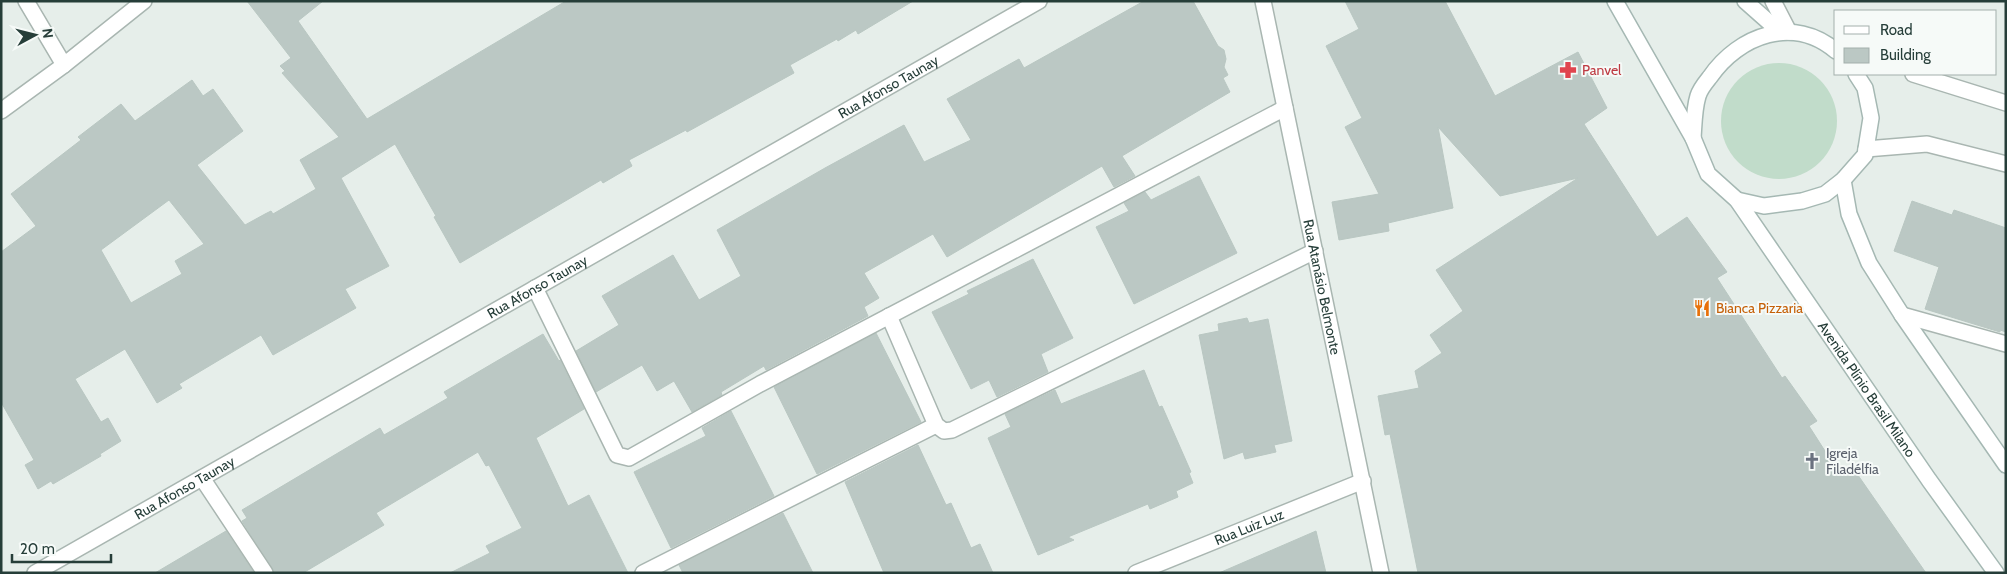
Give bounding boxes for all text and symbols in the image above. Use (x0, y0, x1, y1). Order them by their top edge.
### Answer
north arrow (10, 10, 60, 60)
legend (1834, 10, 1997, 75)
text: Road (1880, 21, 1913, 39)
text: N (38, 27, 57, 39)
text: Building (1880, 46, 1931, 64)
street label: Rua Afonso Taunay (835, 51, 942, 123)
pharmacy icon: Panvel (1558, 60, 1578, 80)
place label: Panvel (1582, 61, 1622, 79)
street label: Rua Atanásio Belmonte (1299, 218, 1345, 356)
street label: Rua Afonso Taunay (484, 251, 591, 323)
restaurant icon: Bianca Pizzaria (1692, 298, 1712, 318)
place label: Bianca Pizzaria (1716, 299, 1803, 317)
street label: Avenida Plínio Brasil Milano (1814, 318, 1920, 461)
place label: Igreja Filadélfia (1826, 444, 1879, 478)
church icon: Igreja Filadélfia (1802, 451, 1822, 471)
street label: Rua Afonso Taunay (131, 452, 238, 524)
street label: Rua Luiz Luz (1212, 505, 1287, 549)
scale bar (12, 532, 111, 564)
text: 20 m (20, 540, 55, 558)

